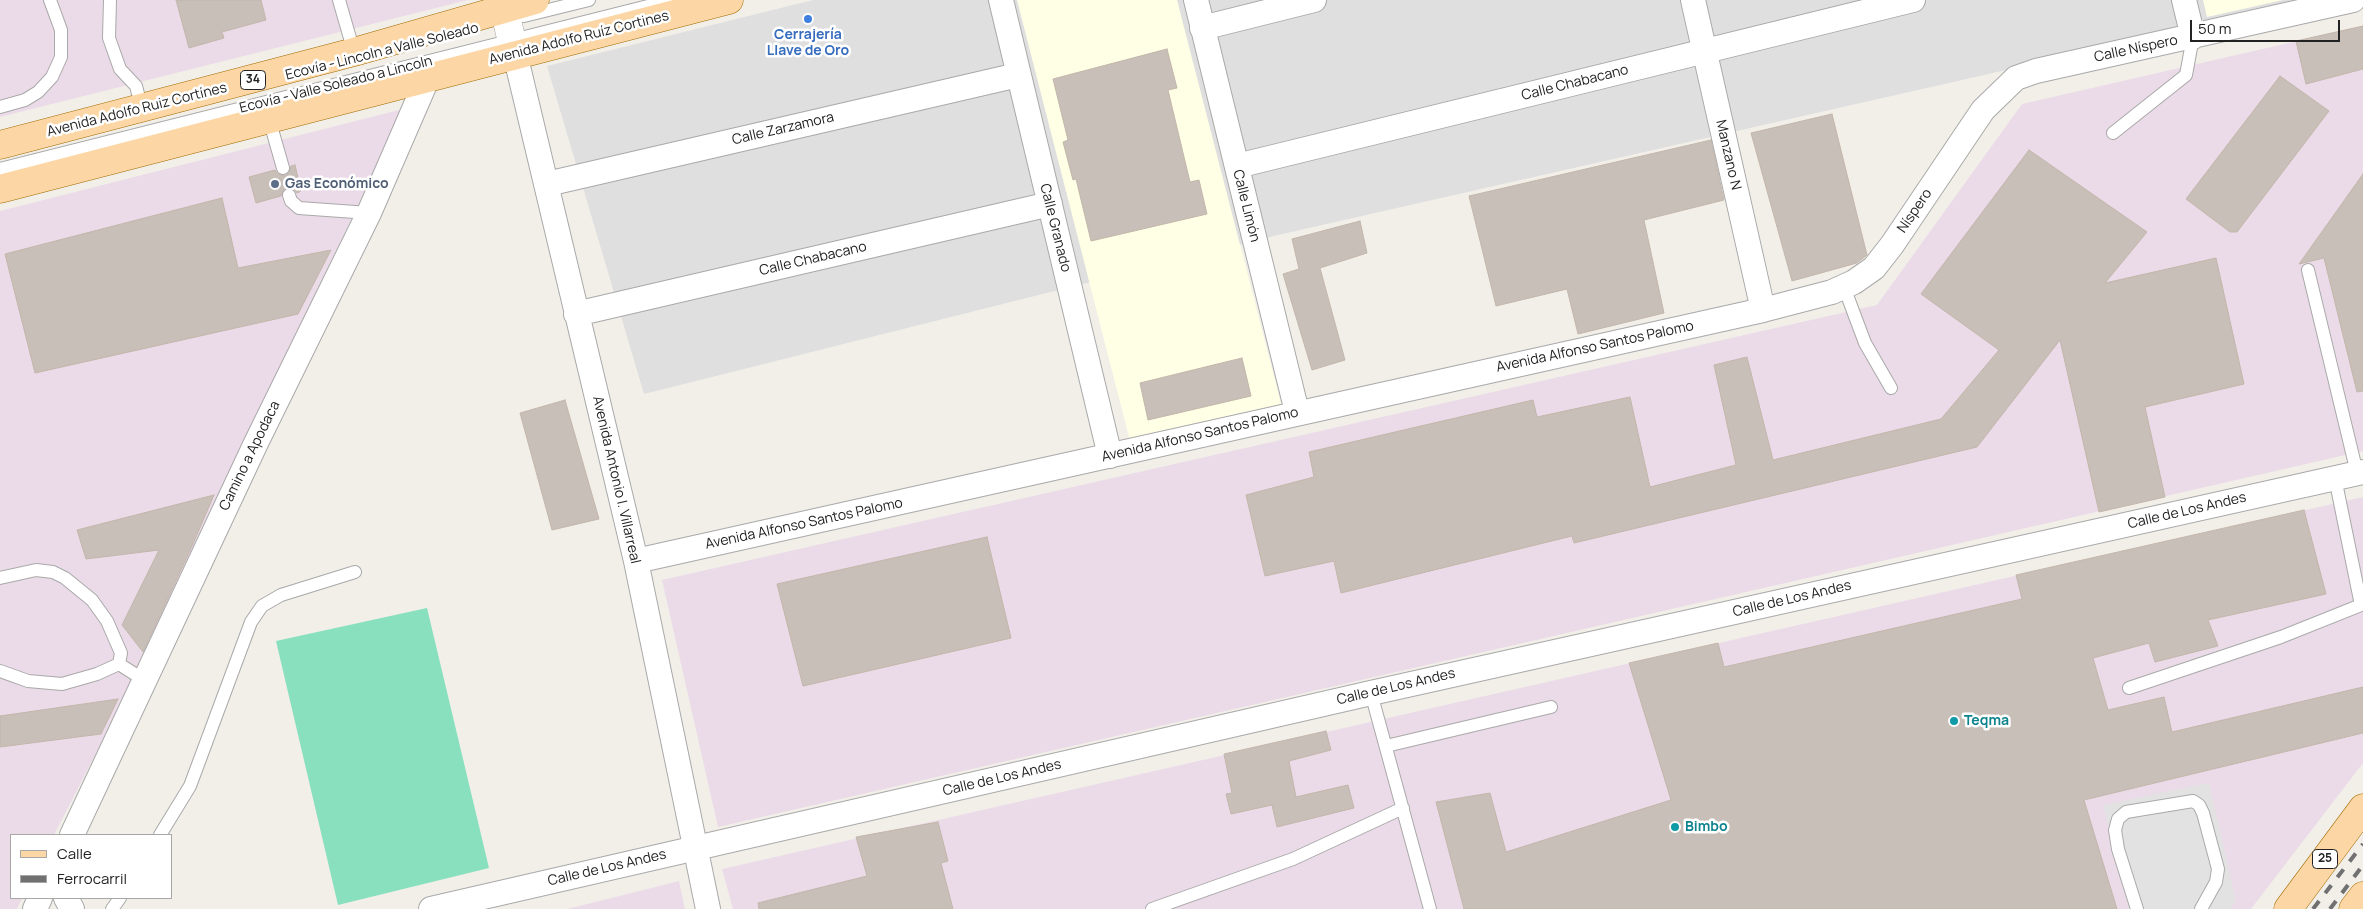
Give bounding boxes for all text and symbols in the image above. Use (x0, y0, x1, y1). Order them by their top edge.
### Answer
street label: Avenida Adolfo Ruíz Cortines (487, 8, 671, 68)
scale bar (2193, 10, 2343, 42)
marker: Cerrajería Llave de Oro (802, 13, 814, 25)
text: 50 m (2198, 18, 2232, 39)
street label: Ecovía - Lincoln a Valle Soleado (284, 20, 480, 84)
place label: Cerrajería Llave de Oro (767, 27, 849, 59)
street label: Calle Níspero (2093, 32, 2179, 66)
street label: Ecovía - Valle Soleado a Lincoln (238, 53, 434, 117)
street label: Calle Chabacano (1520, 62, 1630, 104)
road number: 34 (240, 70, 266, 90)
street label: Avenida Adolfo Ruiz Cortínes (45, 80, 229, 140)
street label: Calle Zarzamora (730, 109, 836, 149)
street label: Manzano N (1712, 118, 1744, 192)
street label: Calle Limón (1229, 168, 1263, 244)
place label: Gas Económico (285, 176, 389, 192)
marker: Gas Económico (269, 178, 281, 190)
street label: Calle Granado (1036, 182, 1074, 274)
street label: Níspero (1894, 186, 1936, 236)
street label: Calle Chabacano (758, 238, 868, 280)
street label: Avenida Alfonso Santos Palomo (1495, 318, 1695, 376)
street label: Avenida Antonio I. Villarreal (589, 395, 643, 565)
street label: Camino a Apodaca (216, 398, 284, 514)
street label: Avenida Alfonso Santos Palomo (1100, 404, 1300, 466)
street label: Calle de Los Andes (2126, 489, 2248, 533)
street label: Avenida Alfonso Santos Palomo (704, 495, 904, 553)
street label: Calle de Los Andes (1731, 577, 1853, 621)
street label: Calle de Los Andes (1335, 665, 1457, 709)
place label: Teqma (1964, 713, 2009, 729)
marker: Teqma (1948, 715, 1960, 727)
street label: Calle de Los Andes (941, 756, 1063, 800)
place label: Bimbo (1685, 819, 1728, 835)
marker: Bimbo (1669, 821, 1681, 833)
legend (10, 834, 172, 899)
text: Calle (57, 843, 92, 864)
street label: Calle de Los Andes (546, 846, 668, 890)
road number: 25 (2312, 850, 2338, 869)
text: Ferrocarril (57, 868, 127, 889)

